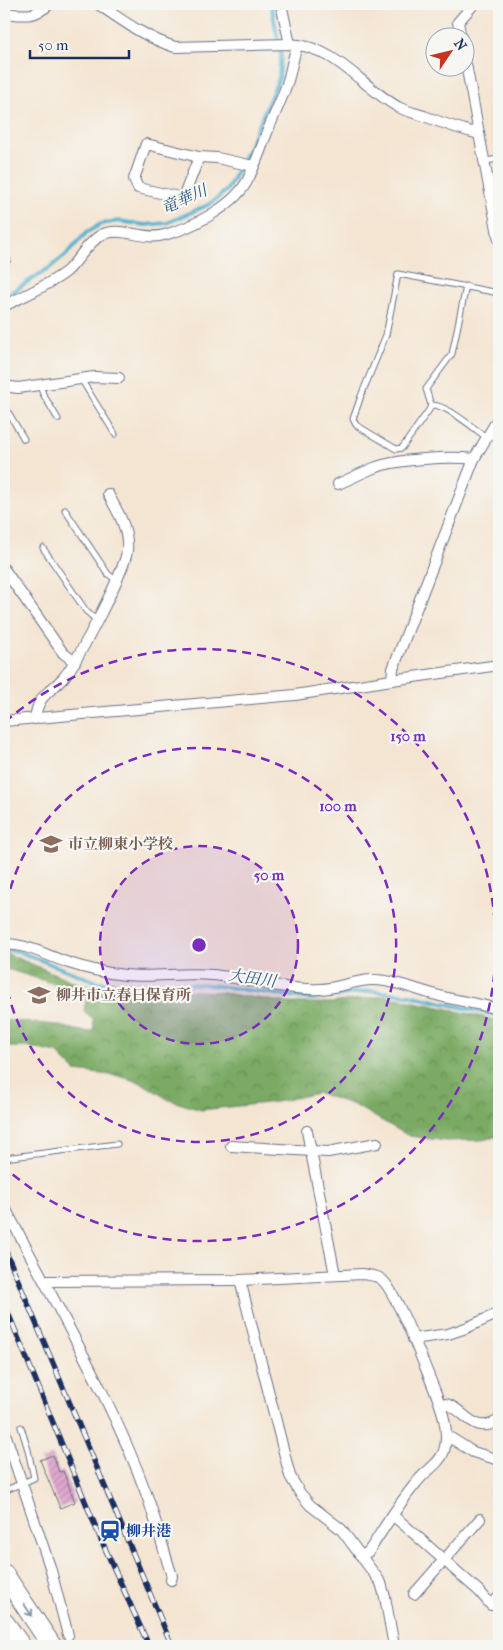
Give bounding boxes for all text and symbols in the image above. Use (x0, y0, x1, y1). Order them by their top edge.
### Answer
scale bar (30, 28, 129, 60)
north arrow (426, 28, 476, 78)
text: 50 m (38, 36, 69, 54)
text: N (450, 36, 470, 54)
water label: 竜華川 (158, 180, 212, 217)
text: 150 m (390, 727, 426, 745)
text: 100 m (319, 797, 357, 815)
school or university icon: 市立柳東小学校 (38, 831, 64, 857)
place label: 市立柳東小学校 (68, 835, 173, 853)
text: 50 m (254, 866, 285, 884)
centre of rings (190, 936, 208, 954)
water label: 大田川 (227, 965, 279, 991)
school or university icon: 柳井市立春日保育所 (26, 982, 52, 1008)
place label: 柳井市立春日保育所 (56, 986, 191, 1004)
station icon: 柳井港 (97, 1518, 123, 1544)
place label: 柳井港 (126, 1522, 171, 1540)
one-way arrow (23, 1603, 33, 1617)

